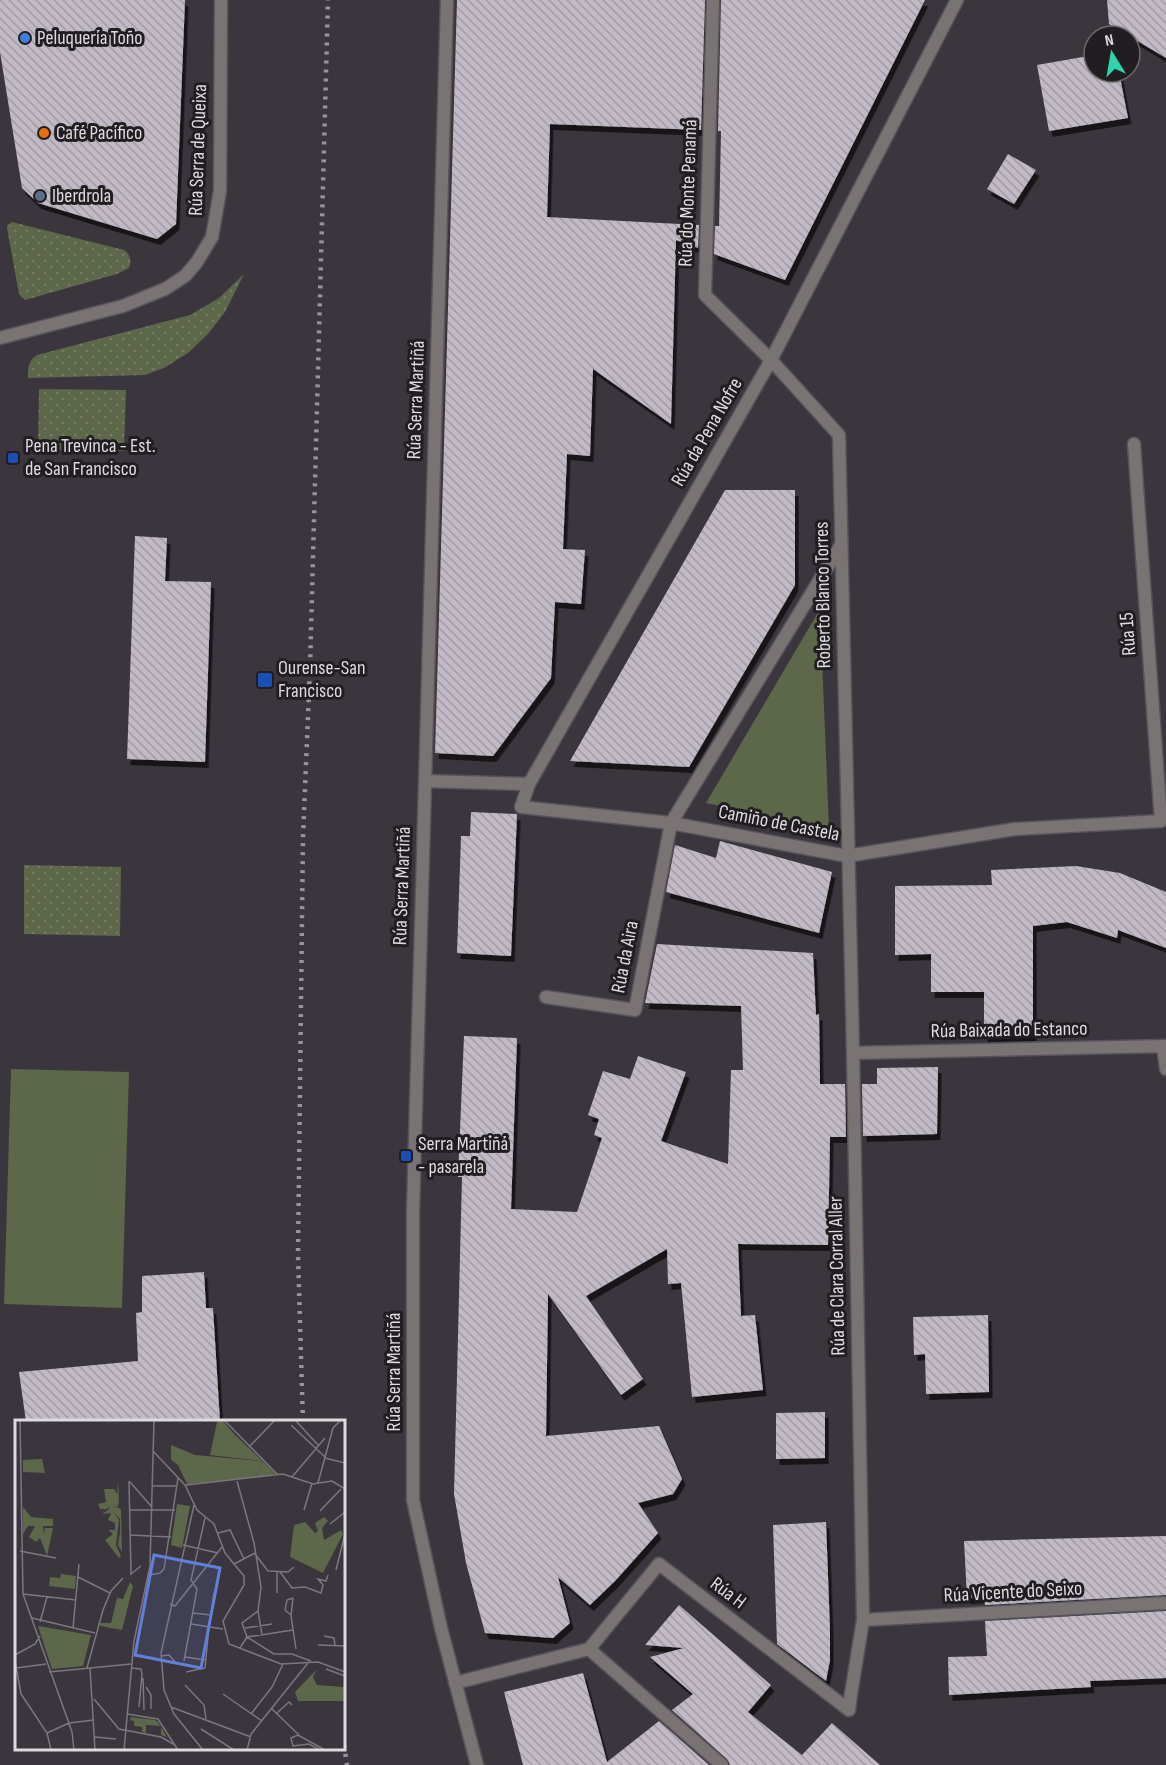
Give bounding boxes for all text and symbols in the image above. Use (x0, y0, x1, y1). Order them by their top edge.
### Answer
north arrow (1082, 24, 1142, 84)
place label: Peluquería Toño (37, 26, 143, 50)
marker: Peluquería Toño (18, 31, 32, 45)
text: N (1103, 31, 1115, 51)
street label: Rúa Serra de Queixa (184, 84, 212, 216)
street label: Rúa do Monte Penamá (673, 119, 703, 267)
place label: Café Pacífico (56, 121, 142, 145)
marker: Café Pacífico (37, 126, 51, 140)
place label: Iberdrola (52, 184, 111, 208)
marker: Iberdrola (33, 189, 47, 203)
street label: Rúa Serra Martiñá (402, 340, 430, 460)
street label: Rúa da Pena Nofre (666, 373, 748, 491)
place label: Pena Trevinca - Est. de San Francisco (25, 434, 156, 481)
marker: Pena Trevinca - Est. de San Francisco (6, 451, 20, 465)
street label: Roberto Blanco Torres (810, 521, 836, 669)
street label: Rúa 15 (1115, 611, 1141, 657)
place label: Ourense-San Francisco (278, 656, 365, 703)
marker: Ourense-San Francisco (256, 671, 274, 689)
street label: Camiño de Castela (716, 799, 842, 847)
street label: Rúa Serra Martiñá (388, 826, 416, 946)
street label: Rúa da Aira (606, 919, 644, 995)
street label: Rúa Baixada do Estanco (930, 1017, 1088, 1043)
place label: Serra Martiñá - pasarela (418, 1132, 508, 1179)
marker: Serra Martiñá - pasarela (399, 1149, 413, 1163)
street label: Rúa de Clara Corral Aller (824, 1196, 850, 1356)
street label: Rúa Serra Martiñá (382, 1313, 406, 1431)
inset map (15, 1420, 345, 1750)
street label: Rúa H (705, 1572, 751, 1614)
street label: Rúa Vicente do Seixo (943, 1576, 1083, 1608)

